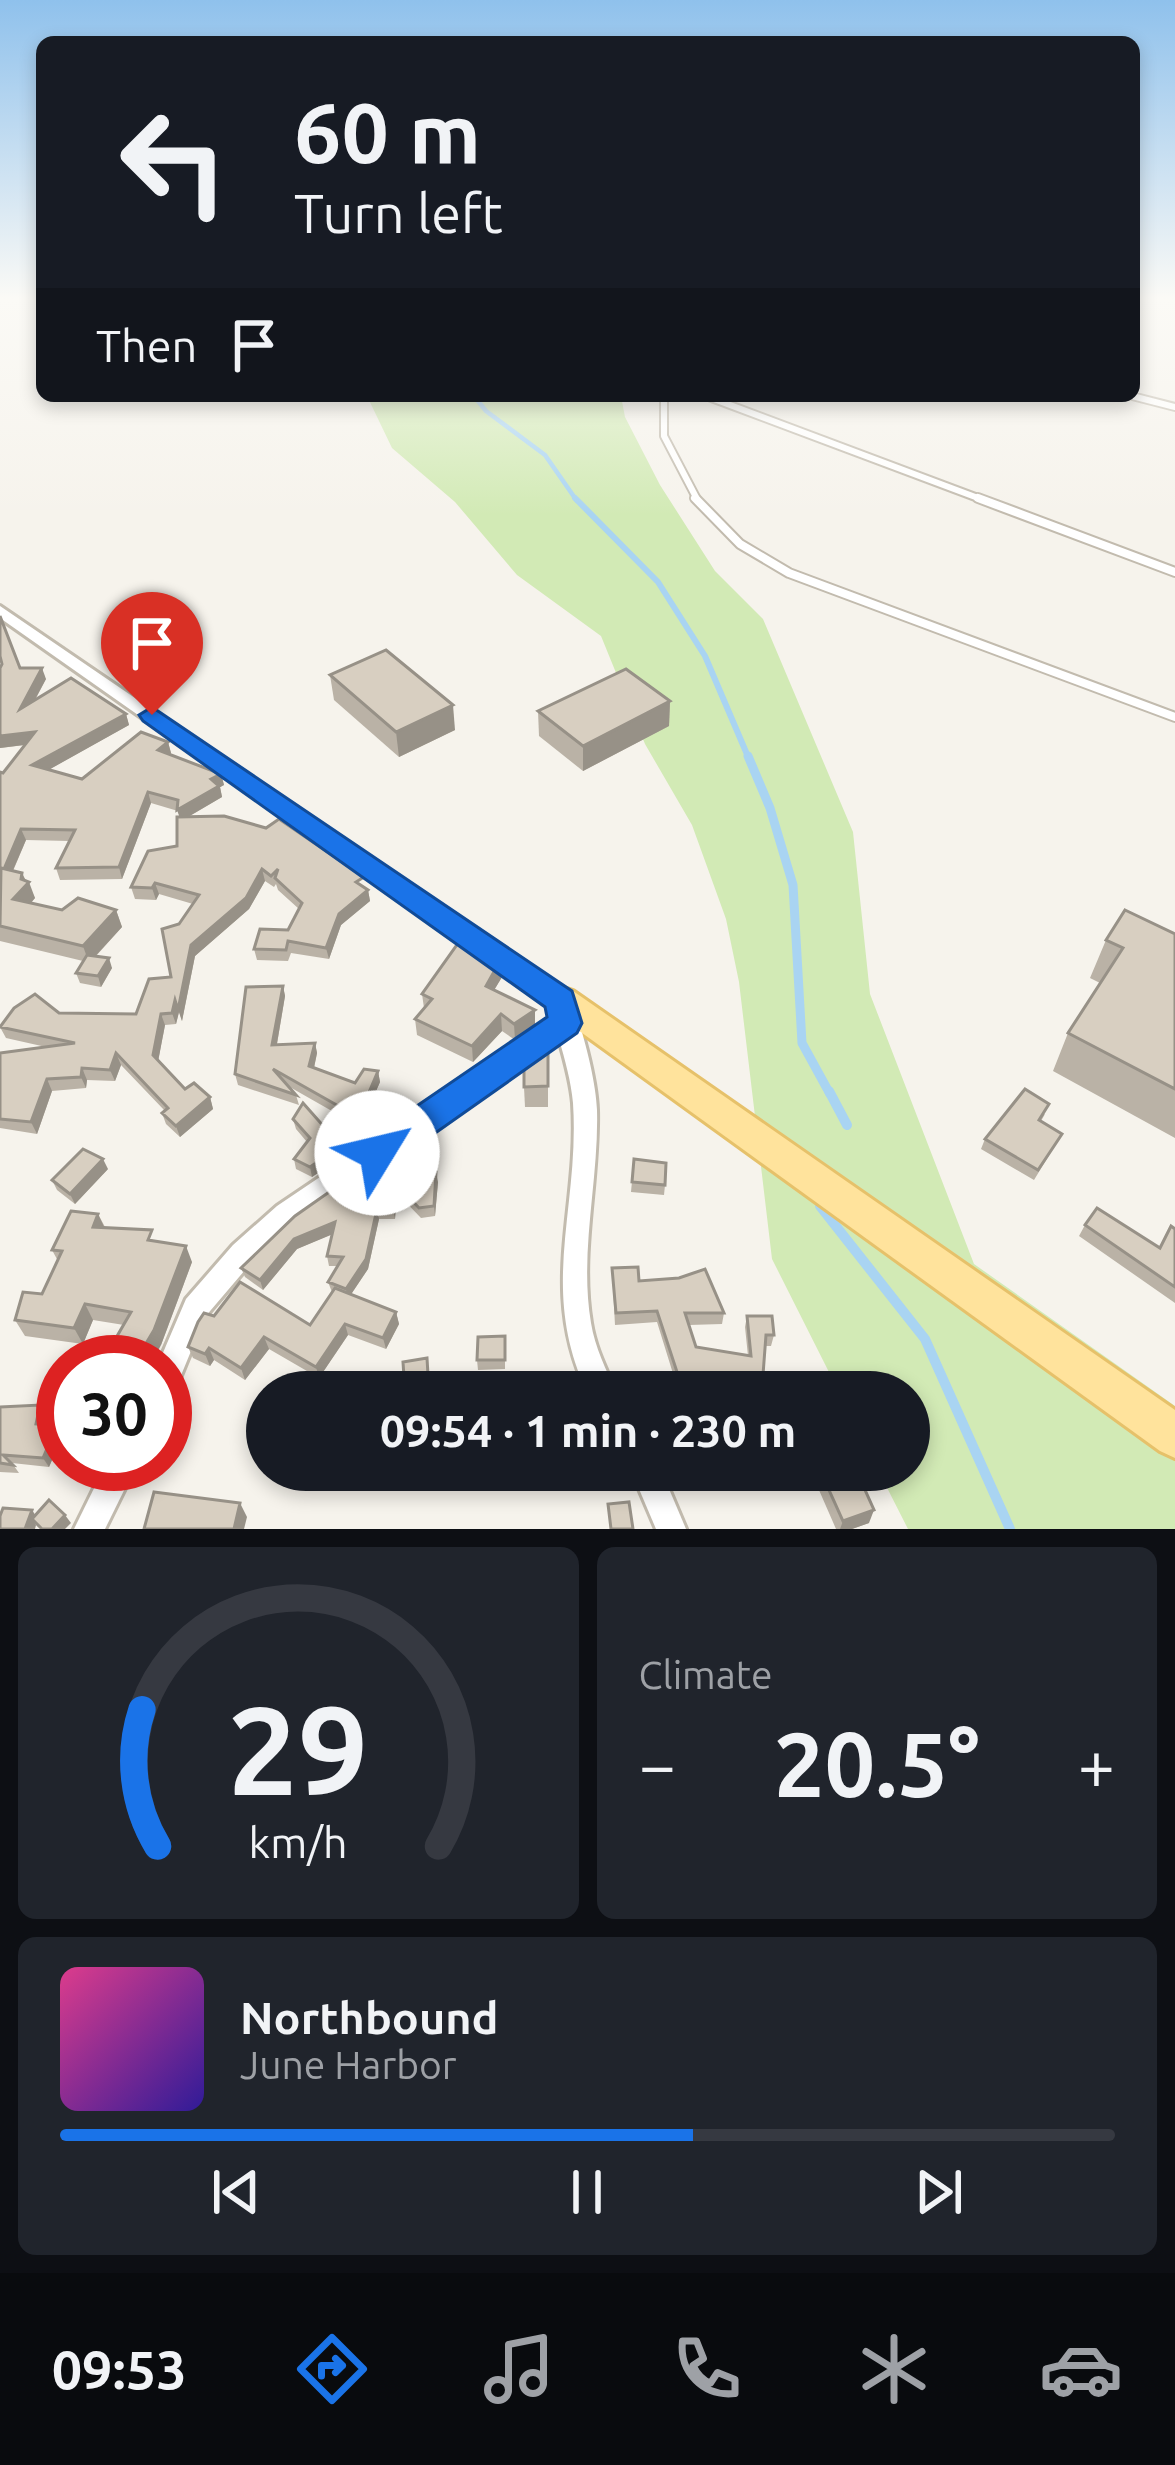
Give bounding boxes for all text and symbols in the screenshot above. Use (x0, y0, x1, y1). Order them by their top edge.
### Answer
icon: left (96, 84, 252, 240)
text: 60 m (294, 85, 481, 179)
text: Turn left (294, 183, 503, 243)
icon: arrive (221, 312, 287, 378)
text: Then (96, 320, 197, 371)
pin (101, 592, 203, 715)
icon: arrive (119, 610, 185, 676)
position arrow (314, 1090, 440, 1216)
speed limit sign: 30 (36, 1335, 192, 1491)
text: 09:54 · 1 min · 230 m (380, 1405, 796, 1456)
text: Climate (639, 1653, 773, 1696)
text: 29 (228, 1679, 369, 1819)
text: 20.5° (774, 1713, 980, 1814)
text: − (639, 1727, 676, 1801)
text: + (1078, 1727, 1115, 1801)
text: km/h (249, 1818, 348, 1866)
text: Northbound (240, 1992, 499, 2043)
text: June Harbor (240, 2043, 457, 2086)
icon: previous (203, 2159, 269, 2225)
icon: pause (554, 2159, 620, 2225)
icon: next (906, 2159, 972, 2225)
icon: directions (290, 2327, 374, 2411)
icon: music (477, 2327, 561, 2411)
icon: phone (665, 2327, 749, 2411)
icon: climate (852, 2327, 936, 2411)
icon: car (1039, 2327, 1123, 2411)
text: 09:53 (52, 2339, 187, 2399)

